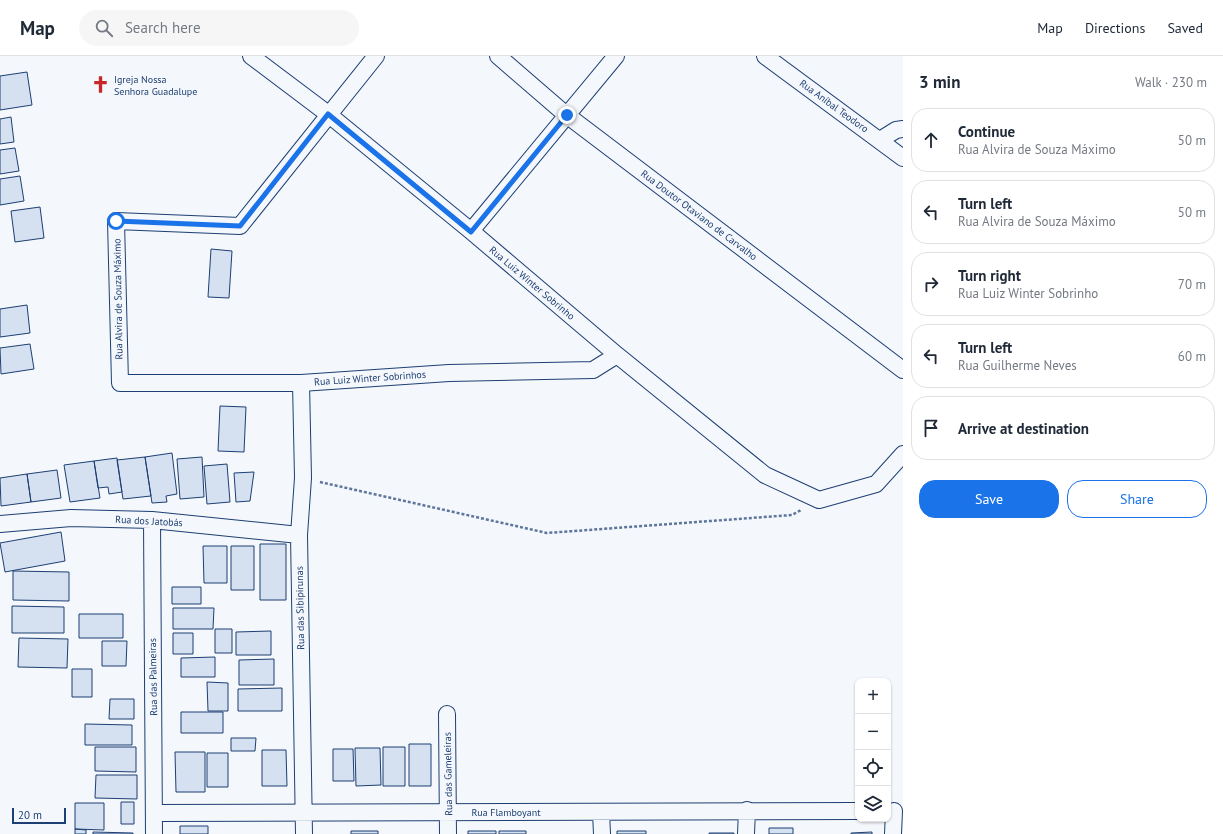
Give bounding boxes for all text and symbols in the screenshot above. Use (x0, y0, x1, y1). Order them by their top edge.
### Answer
search box (79, 10, 359, 46)
text: Map (20, 16, 55, 40)
icon: search (93, 17, 115, 39)
text: Search here (125, 18, 201, 37)
text: Map (1037, 19, 1063, 37)
text: Directions (1085, 19, 1145, 37)
text: Saved (1167, 19, 1203, 37)
text: 3 min (919, 71, 960, 93)
place label: Igreja Nossa Senhora Guadalupe (114, 73, 197, 98)
text: Walk · 230 m (1135, 74, 1207, 91)
church icon: Igreja Nossa Senhora Guadalupe (91, 75, 111, 95)
street label: Rua Aníbal Teodoro (797, 77, 871, 135)
route end (558, 106, 576, 124)
text: Continue (958, 122, 1015, 141)
icon: ahead (920, 129, 942, 151)
text: 50 m (1178, 132, 1206, 149)
text: Rua Alvira de Souza Máximo (958, 141, 1116, 158)
street label: Rua Doutor Otaviano de Carvalho (638, 167, 760, 263)
text: Turn left (958, 194, 1012, 213)
icon: left (920, 201, 942, 223)
text: 50 m (1178, 204, 1206, 221)
route start (107, 212, 125, 230)
text: Rua Alvira de Souza Máximo (958, 213, 1116, 230)
street label: Rua Alvira de Souza Máximo (110, 238, 126, 360)
street label: Rua Luiz Winter Sobrinho (487, 243, 577, 323)
text: Turn right (958, 266, 1021, 285)
icon: right (920, 273, 942, 295)
text: 70 m (1178, 276, 1206, 293)
text: Rua Luiz Winter Sobrinho (958, 285, 1098, 302)
text: Turn left (958, 338, 1012, 357)
icon: left (920, 345, 942, 367)
text: 60 m (1178, 348, 1206, 365)
text: Rua Guilherme Neves (958, 357, 1077, 374)
street label: Rua Luiz Winter Sobrinhos (314, 368, 426, 388)
icon: arrive (920, 417, 942, 439)
text: Arrive at destination (958, 419, 1089, 438)
button: Save (919, 480, 1059, 518)
button: Share (1067, 480, 1207, 518)
street label: Rua dos Jatobás (115, 513, 183, 529)
street label: Rua das Sibipirunas (293, 566, 307, 650)
street label: Rua das Palmeiras (146, 638, 160, 716)
map controls (855, 678, 891, 822)
button: + (855, 678, 891, 714)
button: − (855, 714, 891, 750)
street label: Rua das Gameleiras (441, 732, 455, 816)
button: locate (855, 750, 891, 786)
button: layers (855, 786, 891, 822)
scale bar (12, 806, 66, 825)
street label: Rua Flamboyant (471, 806, 541, 819)
text: 20 m (18, 808, 42, 822)

